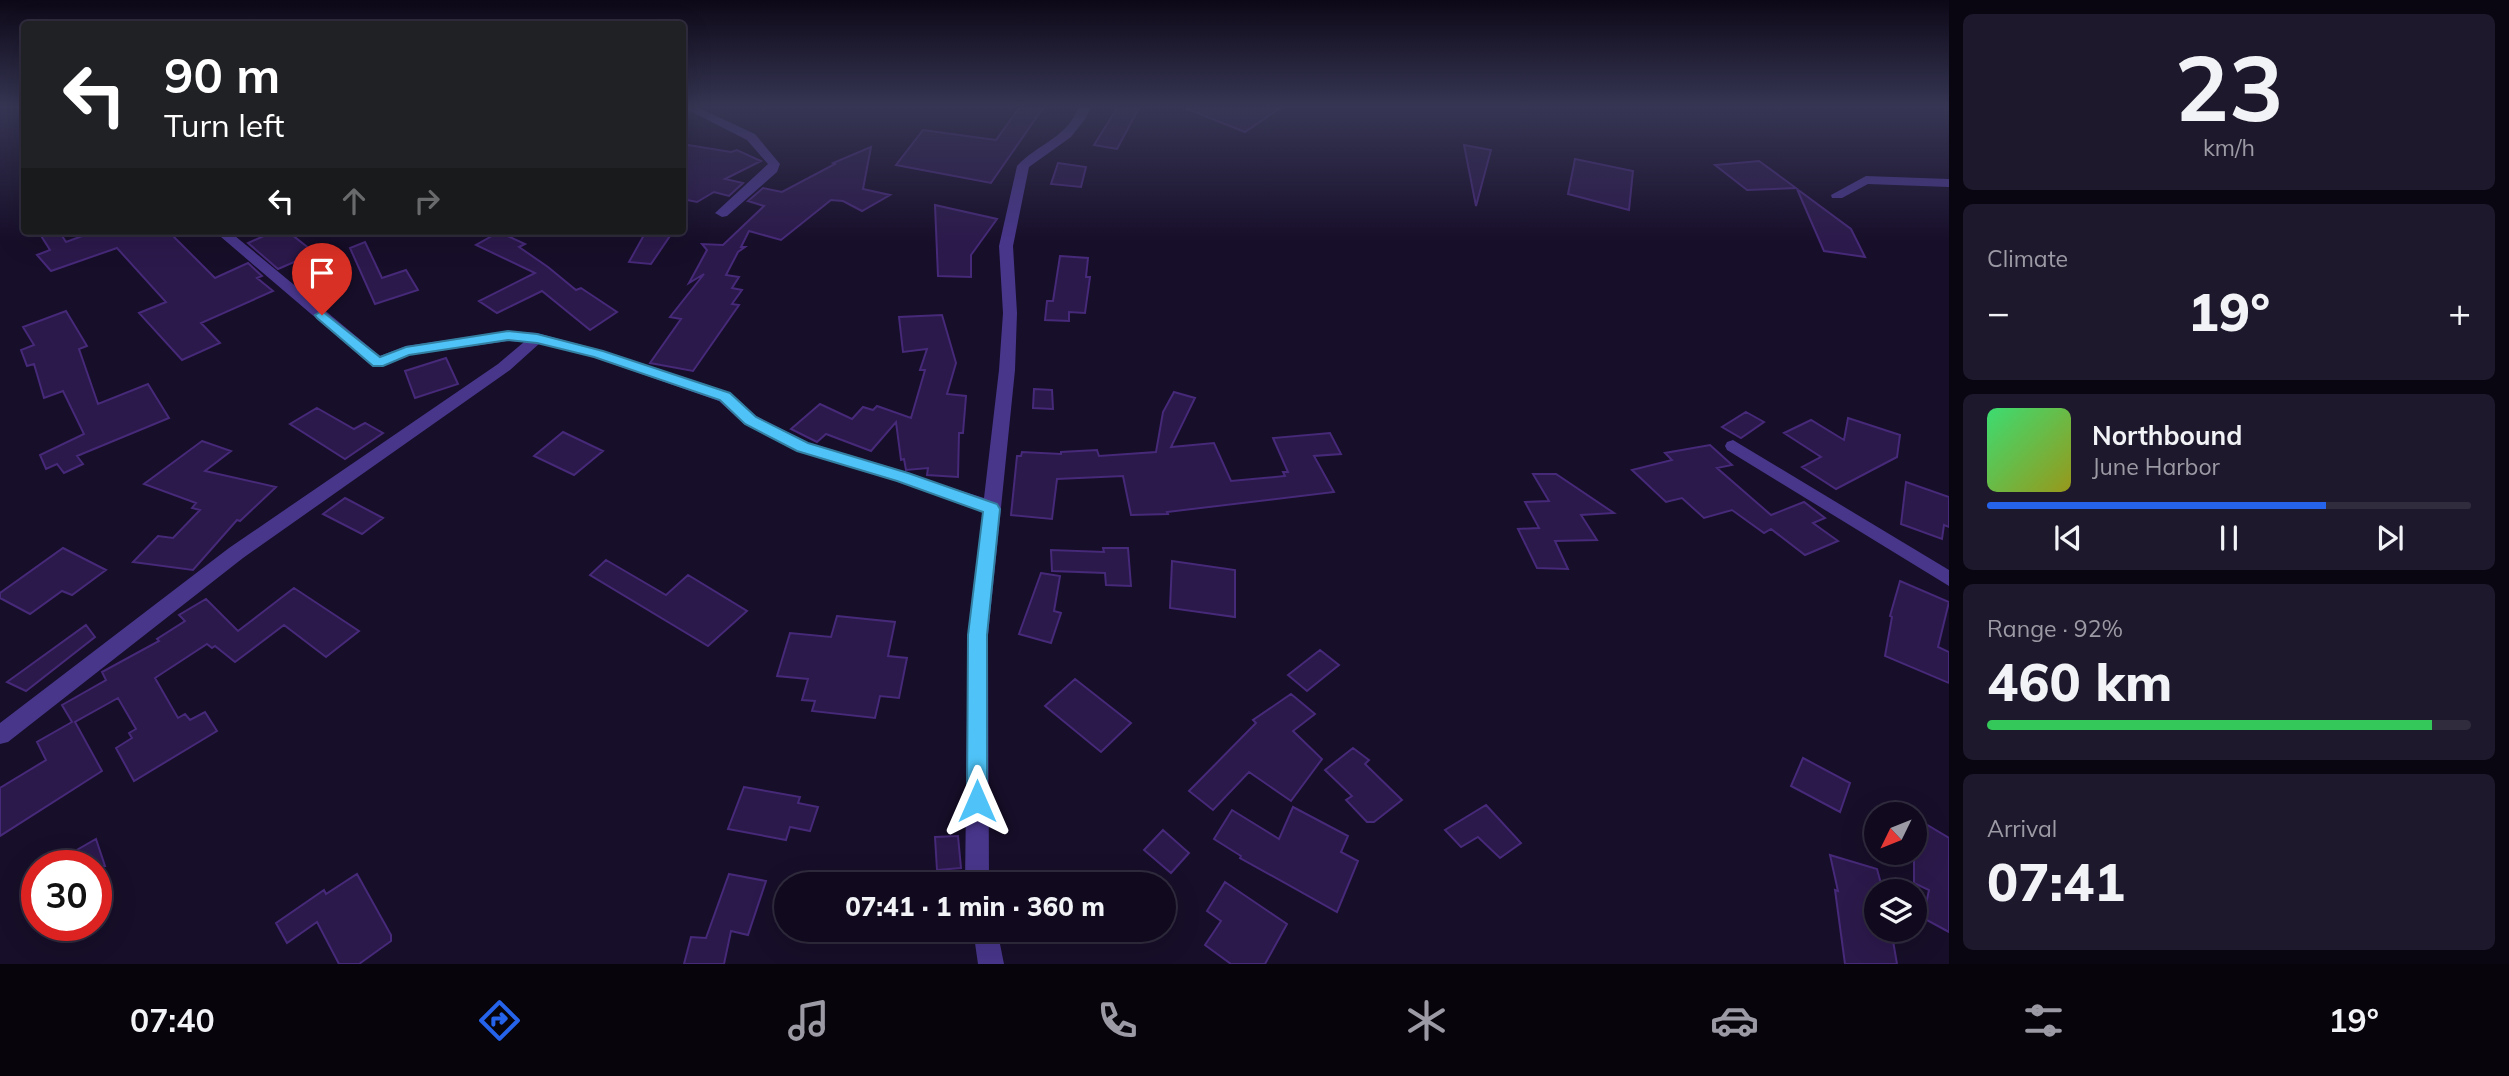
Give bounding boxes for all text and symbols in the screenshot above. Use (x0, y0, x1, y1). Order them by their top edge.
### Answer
text: 23 (2174, 30, 2284, 144)
text: 90 m (164, 44, 280, 105)
icon: left (49, 49, 140, 140)
text: Turn left (164, 105, 284, 145)
text: km/h (2203, 133, 2255, 162)
icon: left (262, 182, 300, 220)
icon: ahead (335, 182, 373, 220)
icon: right (408, 182, 446, 220)
pin (292, 243, 352, 315)
text: Climate (1987, 244, 2068, 273)
icon: arrive (303, 254, 341, 292)
text: 19° (2188, 279, 2270, 344)
text: − (1987, 288, 2010, 336)
text: + (2448, 288, 2471, 336)
text: Northbound (2092, 419, 2242, 452)
text: June Harbor (2092, 452, 2220, 481)
icon: previous (2049, 519, 2087, 557)
icon: pause (2210, 519, 2248, 557)
icon: next (2371, 519, 2409, 557)
text: Range · 92% (1987, 614, 2123, 643)
text: 460 km (1987, 649, 2172, 714)
position arrow (940, 764, 1014, 838)
north arrow (1864, 802, 1927, 864)
map controls (1864, 802, 1927, 942)
text: Arrival (1987, 814, 2057, 843)
text: 07:41 (1987, 849, 2125, 914)
speed limit sign: 30 (21, 850, 112, 941)
button: layers (1864, 879, 1927, 942)
text: 07:41 · 1 min · 360 m (845, 890, 1105, 923)
icon: directions (475, 996, 524, 1045)
icon: music (784, 996, 833, 1045)
icon: phone (1093, 996, 1142, 1045)
icon: climate (1402, 996, 1451, 1045)
icon: car (1710, 996, 1759, 1045)
icon: filters (2019, 996, 2068, 1045)
text: 07:40 (130, 1000, 215, 1040)
text: 19° (2328, 1000, 2379, 1040)

